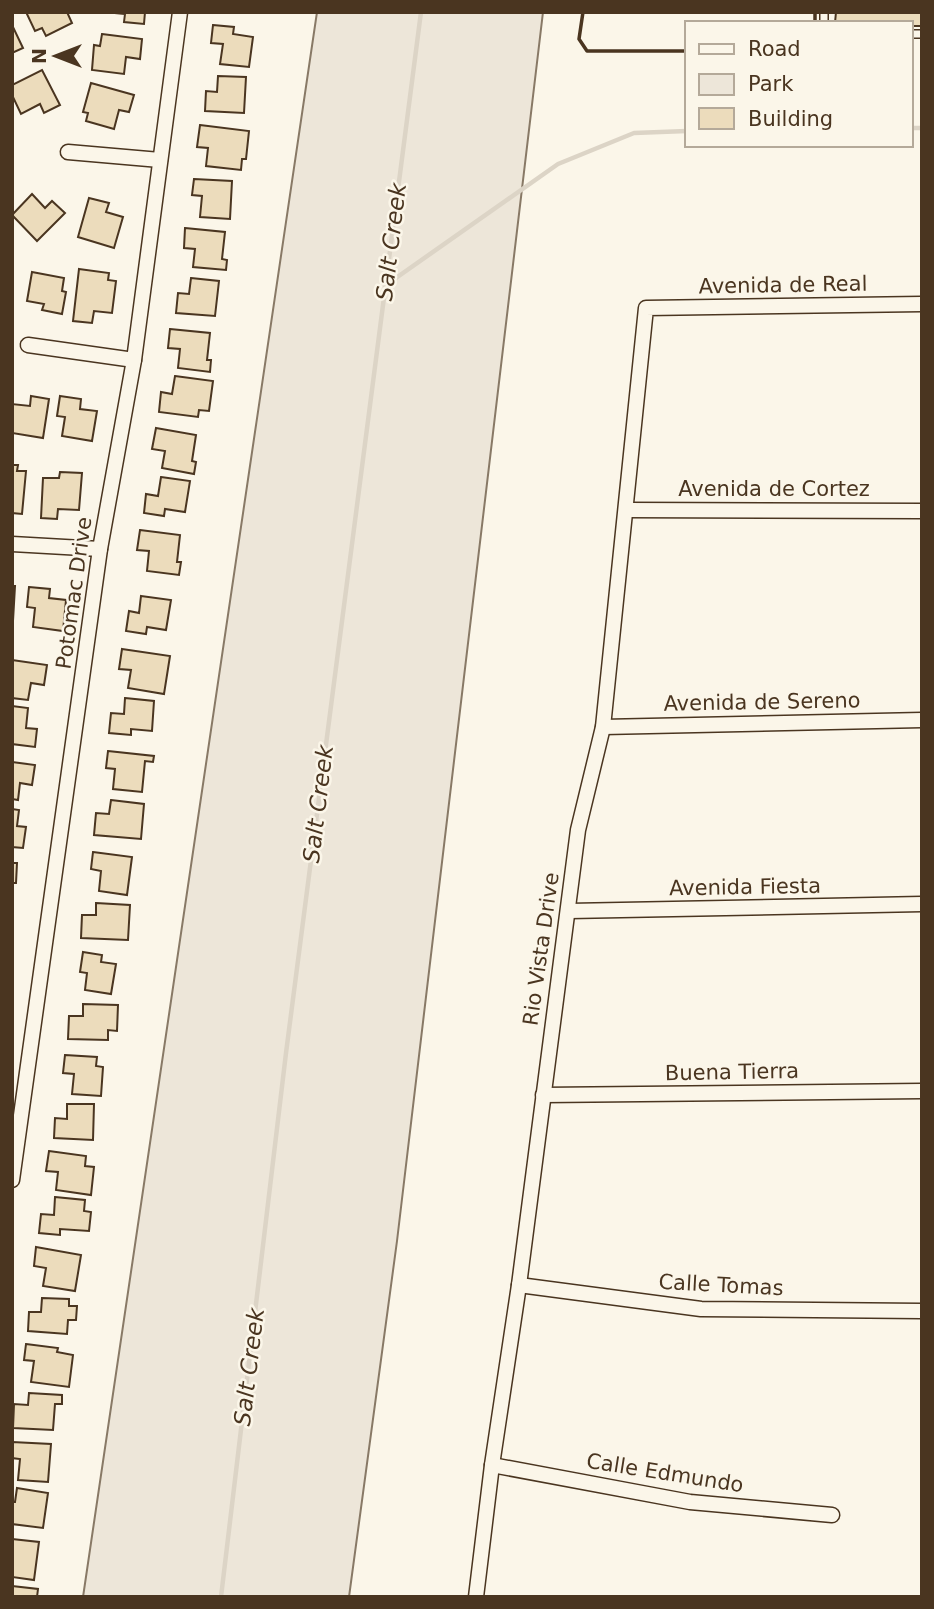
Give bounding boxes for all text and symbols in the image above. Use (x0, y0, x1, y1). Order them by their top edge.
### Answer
north arrow (21, 21, 91, 91)
legend (685, 21, 913, 147)
text: Road (748, 37, 801, 61)
text: N (28, 48, 50, 64)
text: Park (748, 72, 794, 96)
text: Building (748, 107, 833, 131)
water label: Salt Creek (371, 180, 411, 302)
street label: Avenida de Real (698, 272, 868, 298)
street label: Avenida de Cortez (678, 477, 870, 501)
street label: Potomac Drive (51, 515, 97, 671)
street label: Avenida de Sereno (663, 688, 861, 716)
water label: Salt Creek (298, 742, 338, 864)
street label: Rio Vista Drive (518, 871, 564, 1027)
street label: Avenida Fiesta (669, 874, 821, 900)
street label: Buena Tierra (665, 1059, 799, 1085)
street label: Calle Tomas (658, 1270, 784, 1300)
water label: Salt Creek (229, 1305, 269, 1427)
street label: Calle Edmundo (585, 1449, 745, 1497)

